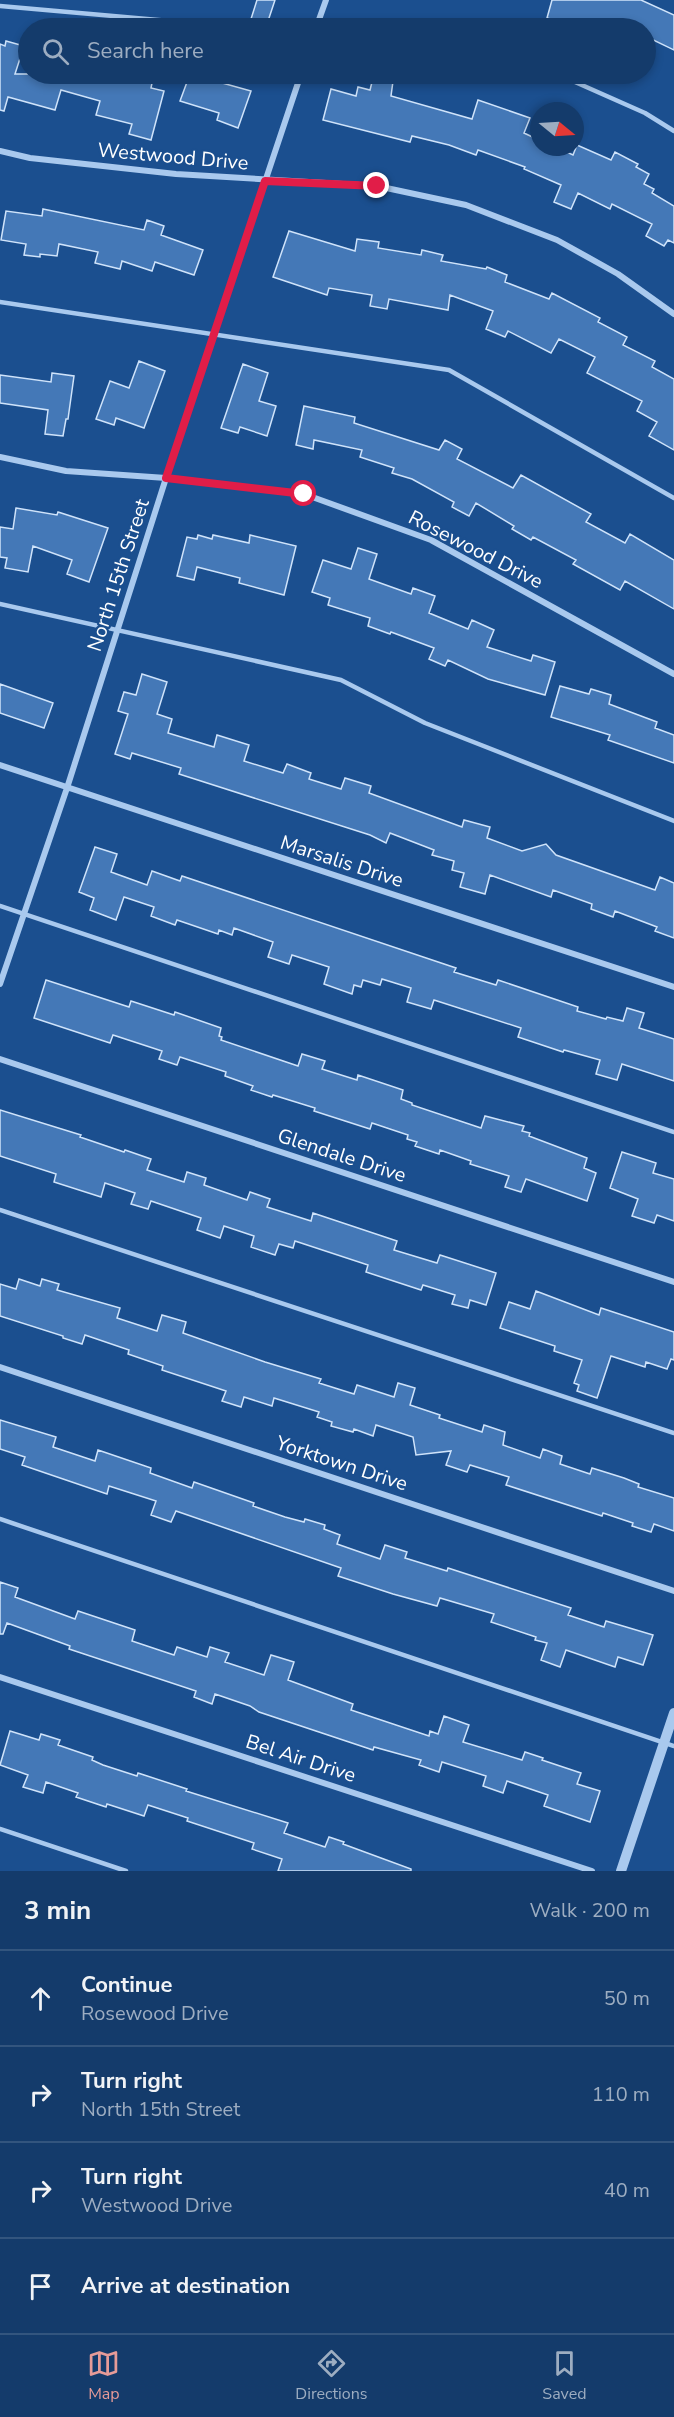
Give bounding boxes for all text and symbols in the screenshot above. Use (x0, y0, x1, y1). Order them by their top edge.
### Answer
search box (18, 18, 656, 84)
icon: search (39, 35, 72, 68)
text: Search here (87, 36, 204, 66)
north arrow (530, 102, 584, 156)
street label: Westwood Drive (96, 136, 249, 177)
route end (363, 172, 389, 198)
route start (290, 480, 316, 506)
street label: North 15th Street (81, 494, 156, 655)
street label: Rosewood Drive (404, 504, 548, 595)
street label: Marsalis Drive (277, 829, 407, 894)
street label: Glendale Drive (274, 1122, 410, 1189)
street label: Yorktown Drive (272, 1429, 411, 1497)
street label: Bel Air Drive (242, 1728, 359, 1789)
text: 3 min (24, 1893, 91, 1928)
text: Walk · 200 m (530, 1897, 650, 1924)
text: Continue (81, 1970, 172, 2000)
icon: ahead (24, 1982, 57, 2015)
text: 50 m (604, 1985, 650, 2012)
text: Rosewood Drive (81, 2000, 229, 2027)
text: Turn right (81, 2066, 182, 2096)
icon: right (24, 2078, 57, 2111)
text: 110 m (592, 2081, 650, 2108)
text: North 15th Street (81, 2096, 240, 2123)
text: Turn right (81, 2162, 182, 2192)
icon: right (24, 2174, 57, 2207)
text: 40 m (604, 2177, 650, 2204)
text: Westwood Drive (81, 2192, 232, 2219)
icon: arrive (24, 2270, 57, 2303)
text: Arrive at destination (81, 2271, 290, 2301)
tab: Map (87, 2347, 120, 2405)
tab: Directions (295, 2347, 367, 2405)
tab: Saved (542, 2347, 587, 2405)

